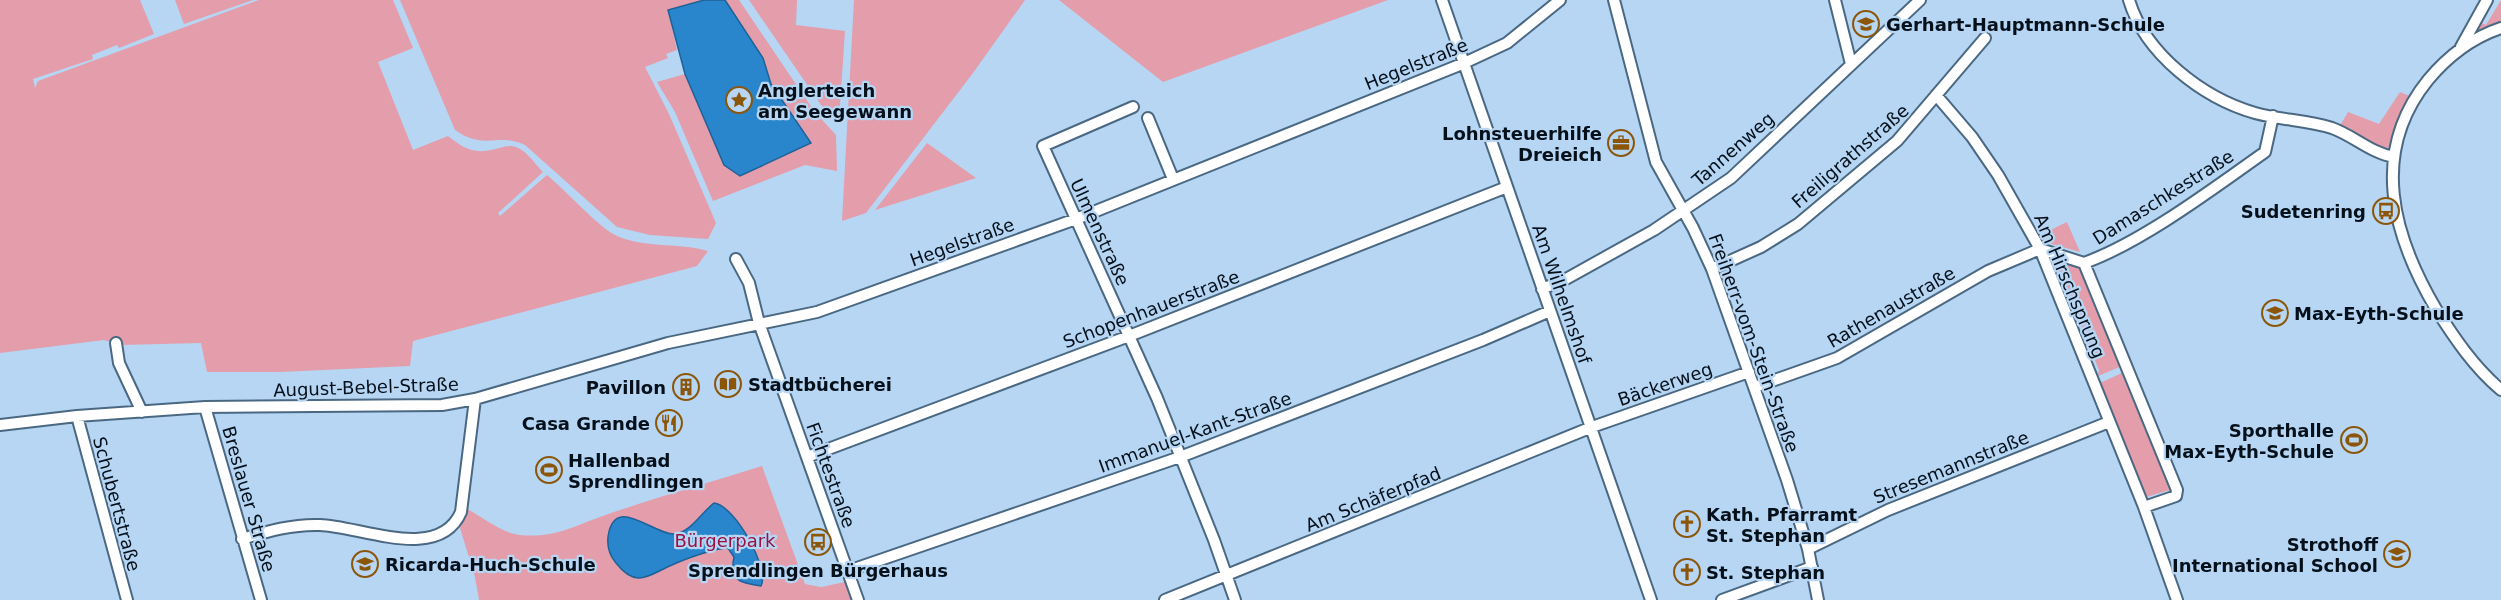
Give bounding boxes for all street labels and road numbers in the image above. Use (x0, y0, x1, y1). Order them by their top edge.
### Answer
street label: Hegelstraße (1361, 34, 1471, 94)
street label: Freiligrathstraße (1787, 100, 1913, 212)
street label: Tannenweg (1687, 108, 1778, 191)
street label: Damaschkestraße (2089, 145, 2237, 249)
street label: Ulmenstraße (1066, 175, 1134, 289)
street label: Am Hirschsprung (2030, 211, 2110, 361)
street label: Hegelstraße (907, 213, 1017, 271)
street label: Am Wilhelmshof (1528, 221, 1596, 367)
street label: Freiherr-vom-Stein-Straße (1705, 231, 1803, 455)
street label: Rathenaustraße (1823, 262, 1959, 352)
street label: Schopenhauerstraße (1060, 266, 1242, 352)
street label: Bäckerweg (1615, 358, 1715, 410)
street label: August-Bebel-Straße (273, 373, 459, 401)
street label: Immanuel-Kant-Straße (1096, 387, 1294, 477)
street label: Fichtestraße (802, 419, 860, 531)
street label: Breslauer Straße (218, 424, 280, 574)
street label: Stresemannstraße (1870, 426, 2032, 508)
street label: Schubertstraße (89, 434, 145, 574)
street label: Am Schäferpfad (1302, 462, 1444, 536)

